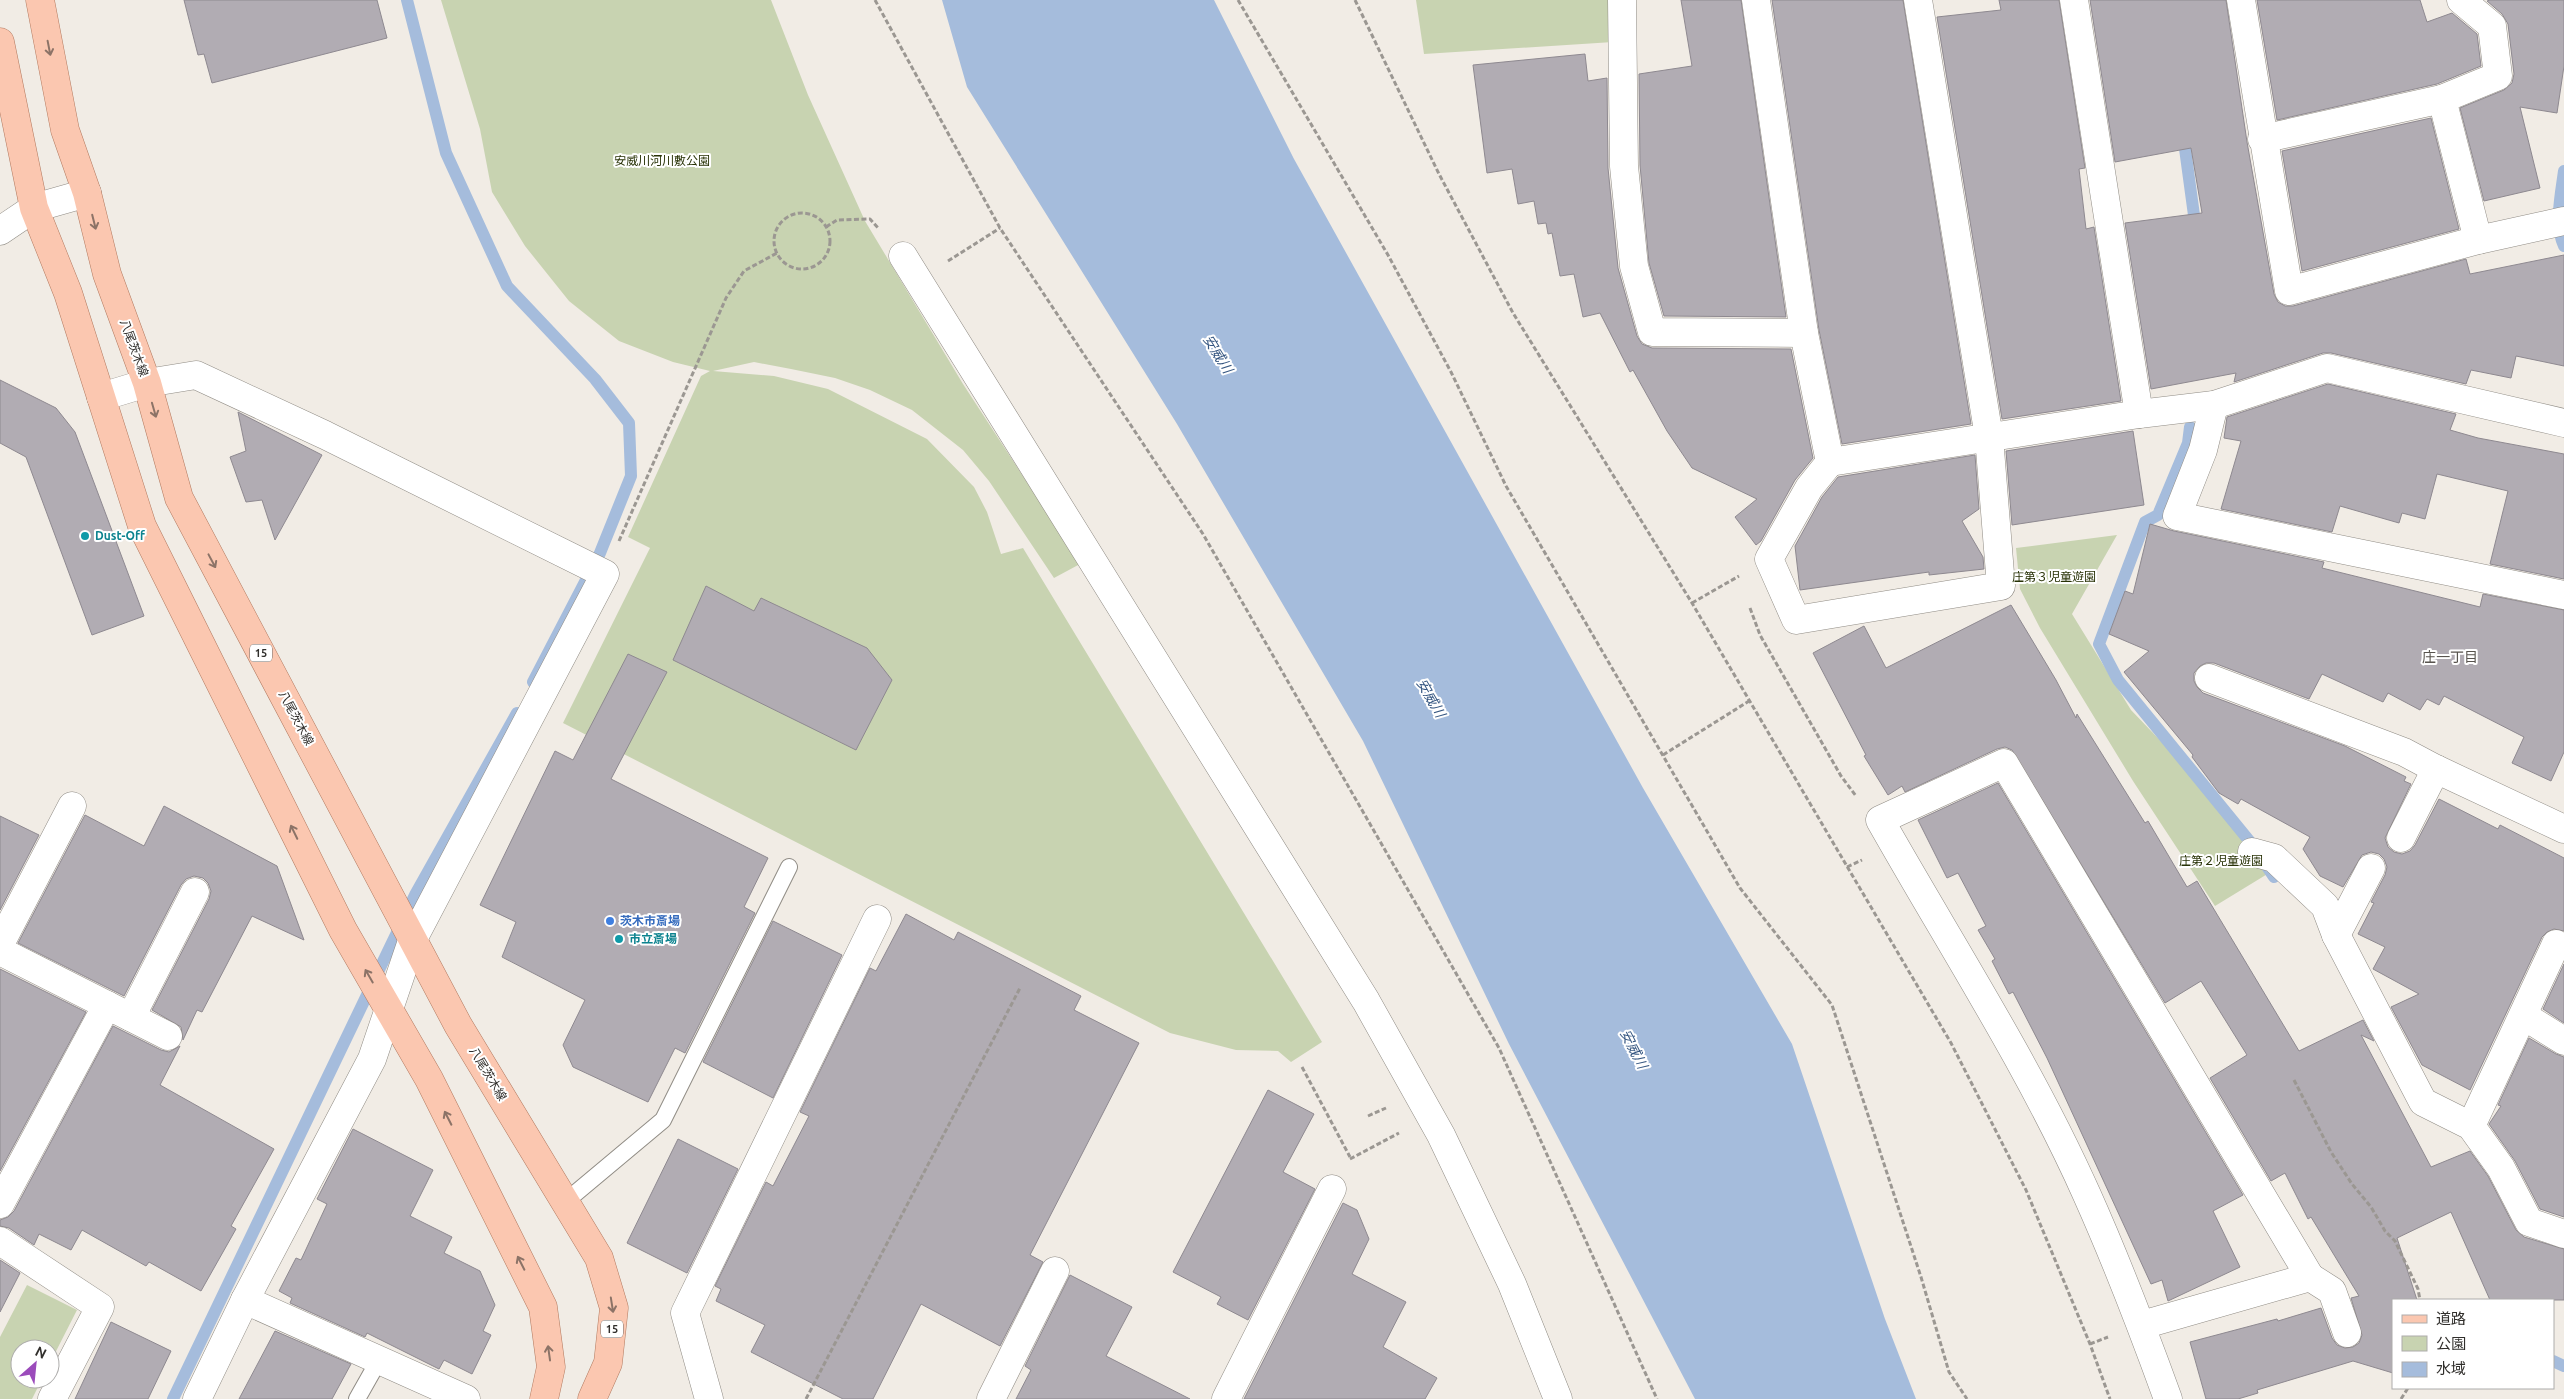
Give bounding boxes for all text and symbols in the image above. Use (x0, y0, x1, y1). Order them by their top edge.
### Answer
one-way arrow (45, 39, 55, 55)
park label: 安威川河川敷公園 (614, 154, 710, 167)
one-way arrow (90, 213, 99, 229)
street label: 八尾茨木線 (118, 317, 151, 378)
water label: 安威川 (1200, 332, 1237, 378)
one-way arrow (150, 401, 160, 417)
place label: Dust-Off (95, 529, 145, 542)
marker: Dust-Off (79, 530, 91, 542)
one-way arrow (207, 553, 217, 568)
park label: 庄第３児童遊園 (2012, 570, 2096, 583)
road number: 15 (250, 644, 272, 661)
district label: 庄一丁目 (2422, 649, 2478, 665)
water label: 安威川 (1414, 676, 1449, 722)
street label: 八尾茨木線 (277, 688, 316, 747)
one-way arrow (289, 825, 298, 840)
park label: 庄第２児童遊園 (2179, 854, 2263, 867)
place label: 茨木市斎場 (620, 914, 680, 927)
marker: 茨木市斎場 (604, 915, 616, 927)
place label: 市立斎場 (629, 932, 677, 945)
marker: 市立斎場 (613, 933, 625, 945)
one-way arrow (364, 969, 374, 983)
water label: 安威川 (1617, 1027, 1652, 1073)
street label: 八尾茨木線 (467, 1045, 509, 1103)
one-way arrow (443, 1111, 452, 1126)
one-way arrow (516, 1256, 525, 1271)
one-way arrow (607, 1297, 617, 1313)
legend (2392, 1299, 2554, 1389)
text: 道路 (2436, 1310, 2466, 1327)
road number: 15 (601, 1320, 623, 1338)
text: 公園 (2436, 1335, 2466, 1352)
north arrow (10, 1339, 60, 1389)
text: N (33, 1343, 49, 1362)
one-way arrow (544, 1345, 554, 1361)
text: 水域 (2436, 1360, 2466, 1377)

